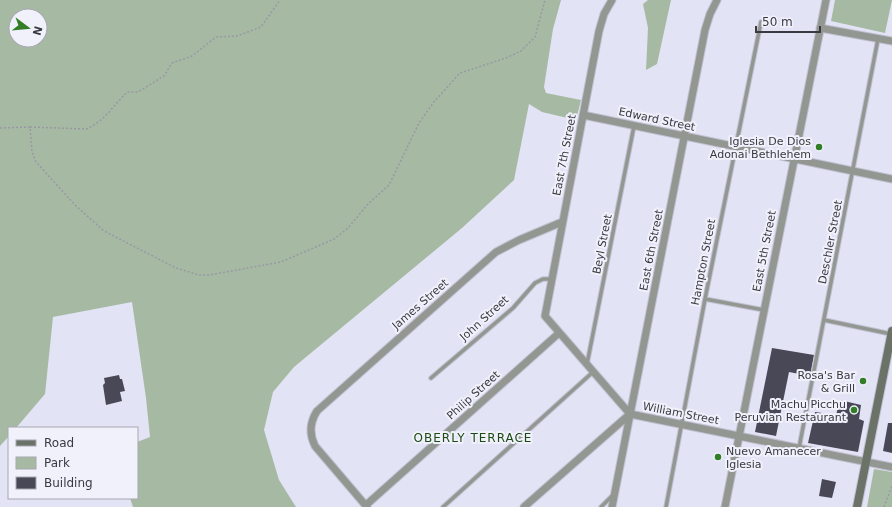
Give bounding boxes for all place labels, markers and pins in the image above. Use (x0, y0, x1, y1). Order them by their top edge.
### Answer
place label: Iglesia De Dios Adonai Bethlehem (710, 135, 811, 161)
marker: Iglesia De Dios Adonai Bethlehem (814, 142, 824, 152)
place label: Rosa's Bar & Grill (798, 369, 855, 395)
marker: Rosa's Bar & Grill (858, 376, 868, 386)
place label: Machu Picchu Peruvian Restaurant (735, 398, 847, 424)
marker: Machu Picchu Peruvian Restaurant (849, 405, 859, 415)
place label: Nuevo Amanecer Iglesia (726, 445, 821, 471)
marker: Nuevo Amanecer Iglesia (713, 452, 723, 462)

